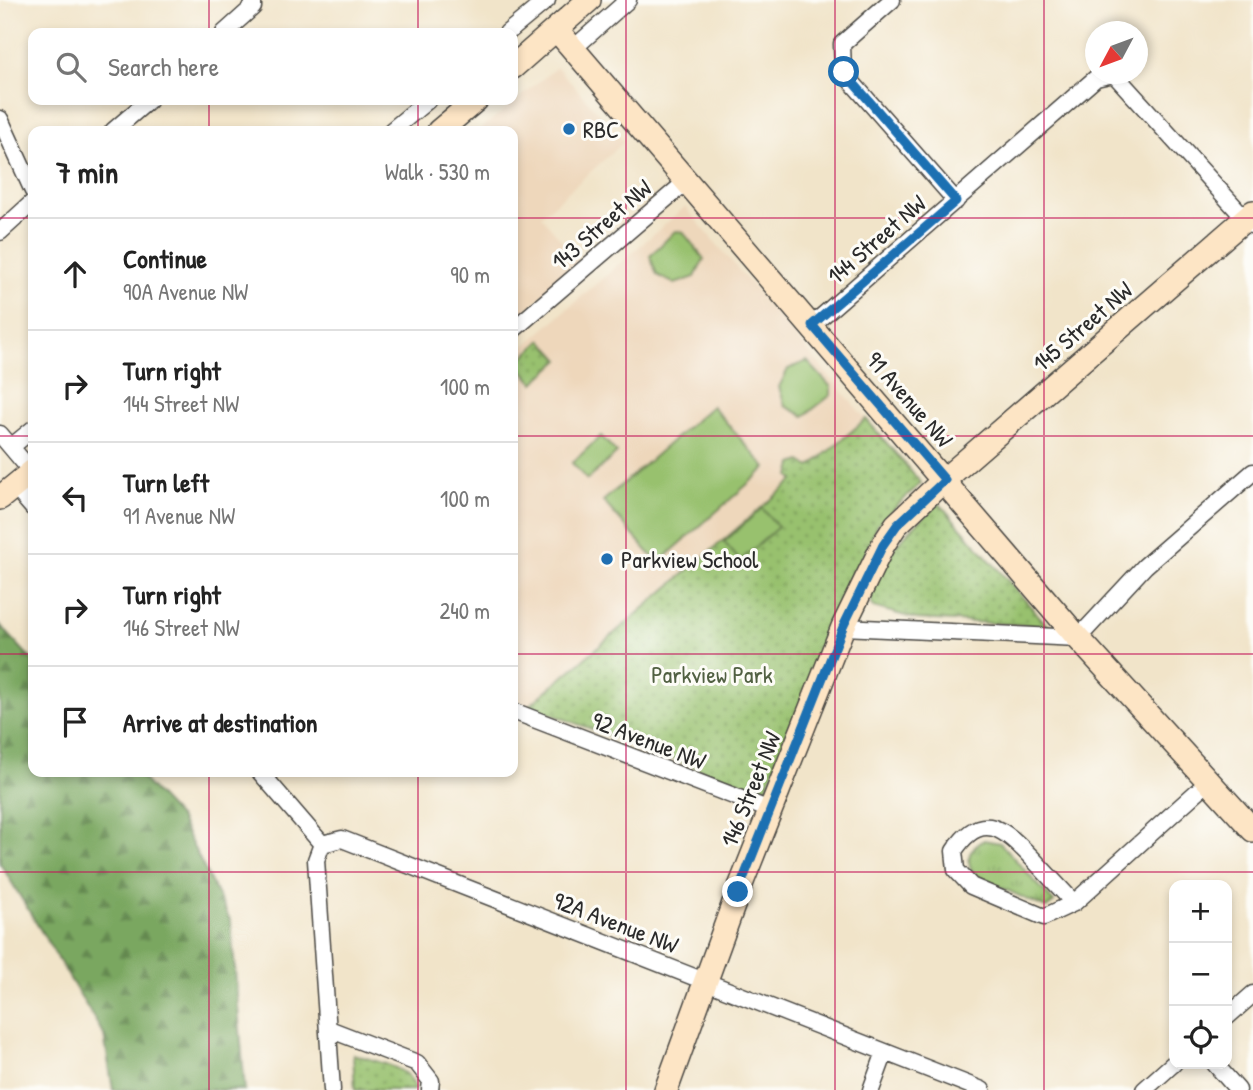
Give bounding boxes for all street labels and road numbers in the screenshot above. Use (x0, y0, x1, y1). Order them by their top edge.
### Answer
street label: 143 Street NW (544, 171, 658, 276)
street label: 144 Street NW (820, 187, 932, 291)
street label: 145 Street NW (1025, 274, 1139, 378)
street label: 91 Avenue NW (860, 344, 961, 454)
street label: 92 Avenue NW (587, 704, 711, 776)
street label: 146 Street NW (712, 726, 788, 851)
street label: 92A Avenue NW (549, 884, 683, 961)

